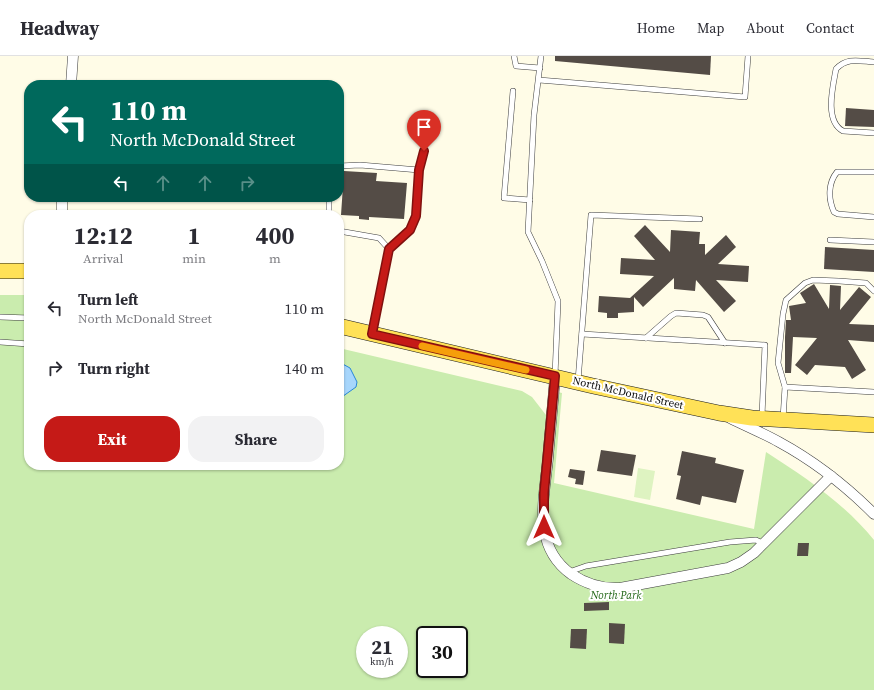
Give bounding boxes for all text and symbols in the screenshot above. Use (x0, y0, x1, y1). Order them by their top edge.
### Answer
text: Headway (20, 15, 99, 41)
text: Home (637, 18, 675, 38)
text: Map (697, 18, 724, 38)
text: About (746, 18, 784, 38)
text: Contact (806, 18, 854, 38)
text: 110 m (110, 91, 187, 129)
icon: left (44, 96, 96, 148)
pin (407, 110, 441, 151)
icon: arrive (413, 116, 435, 138)
text: North McDonald Street (110, 127, 295, 152)
icon: left (110, 172, 132, 194)
icon: ahead (152, 172, 174, 194)
icon: ahead (194, 172, 216, 194)
icon: right (236, 172, 258, 194)
text: 12:12 (74, 219, 133, 252)
text: 1 (188, 219, 201, 252)
text: 400 (255, 219, 294, 252)
text: Arrival (83, 250, 123, 267)
text: min (182, 250, 206, 267)
text: m (269, 250, 281, 267)
text: Turn left (78, 289, 138, 310)
icon: left (44, 297, 66, 319)
text: 110 m (284, 298, 324, 319)
text: North McDonald Street (78, 310, 212, 327)
icon: right (44, 357, 66, 379)
text: Turn right (78, 358, 150, 379)
text: 140 m (284, 358, 324, 379)
street label: North McDonald Street (571, 373, 685, 413)
button: Exit (44, 416, 180, 462)
button: Share (188, 416, 324, 462)
position arrow (523, 506, 565, 548)
park label: North Park (590, 588, 642, 603)
speed limit sign: 30 (416, 626, 468, 678)
text: 21 (371, 633, 393, 661)
text: km/h (370, 655, 394, 668)

